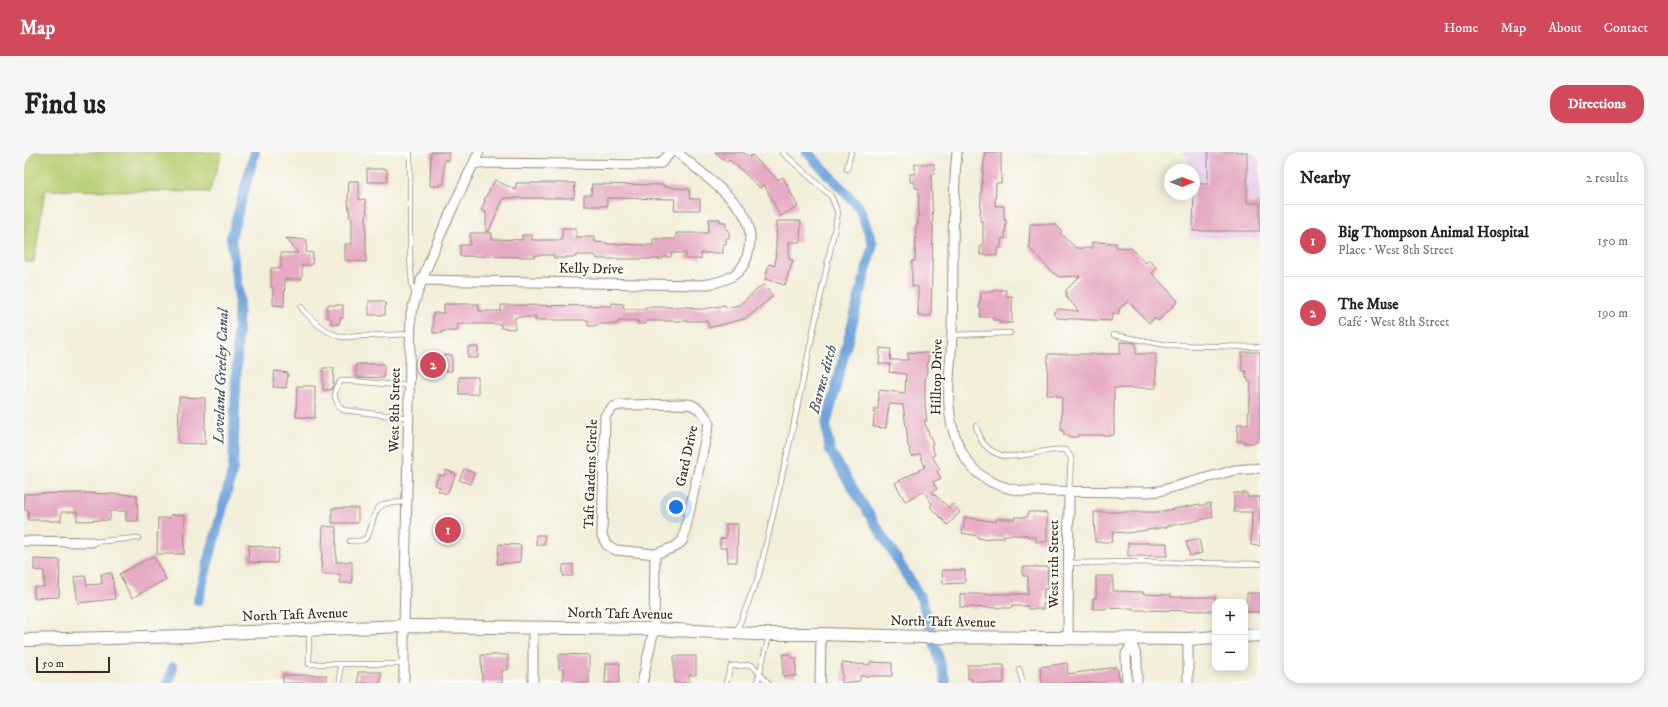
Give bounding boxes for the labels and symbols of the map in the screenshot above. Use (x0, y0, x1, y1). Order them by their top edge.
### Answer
north arrow (1164, 164, 1200, 200)
street label: Kelly Drive (559, 259, 624, 279)
water label: Loveland Greeley Canal (209, 306, 233, 445)
street label: Hilltop Drive (927, 339, 947, 415)
water label: Barnes ditch (805, 343, 841, 416)
pin: 2 (420, 350, 446, 380)
street label: West 8th Street (385, 367, 405, 454)
street label: Taft Gardens Circle (580, 419, 602, 529)
street label: Gard Drive (672, 424, 702, 488)
your location (666, 497, 686, 517)
pin: 1 (435, 515, 461, 545)
street label: West 11th Street (1045, 519, 1063, 609)
street label: North Taft Avenue (242, 604, 348, 626)
street label: North Taft Avenue (567, 604, 673, 624)
street label: North Taft Avenue (890, 612, 996, 632)
scale bar (36, 655, 110, 674)

